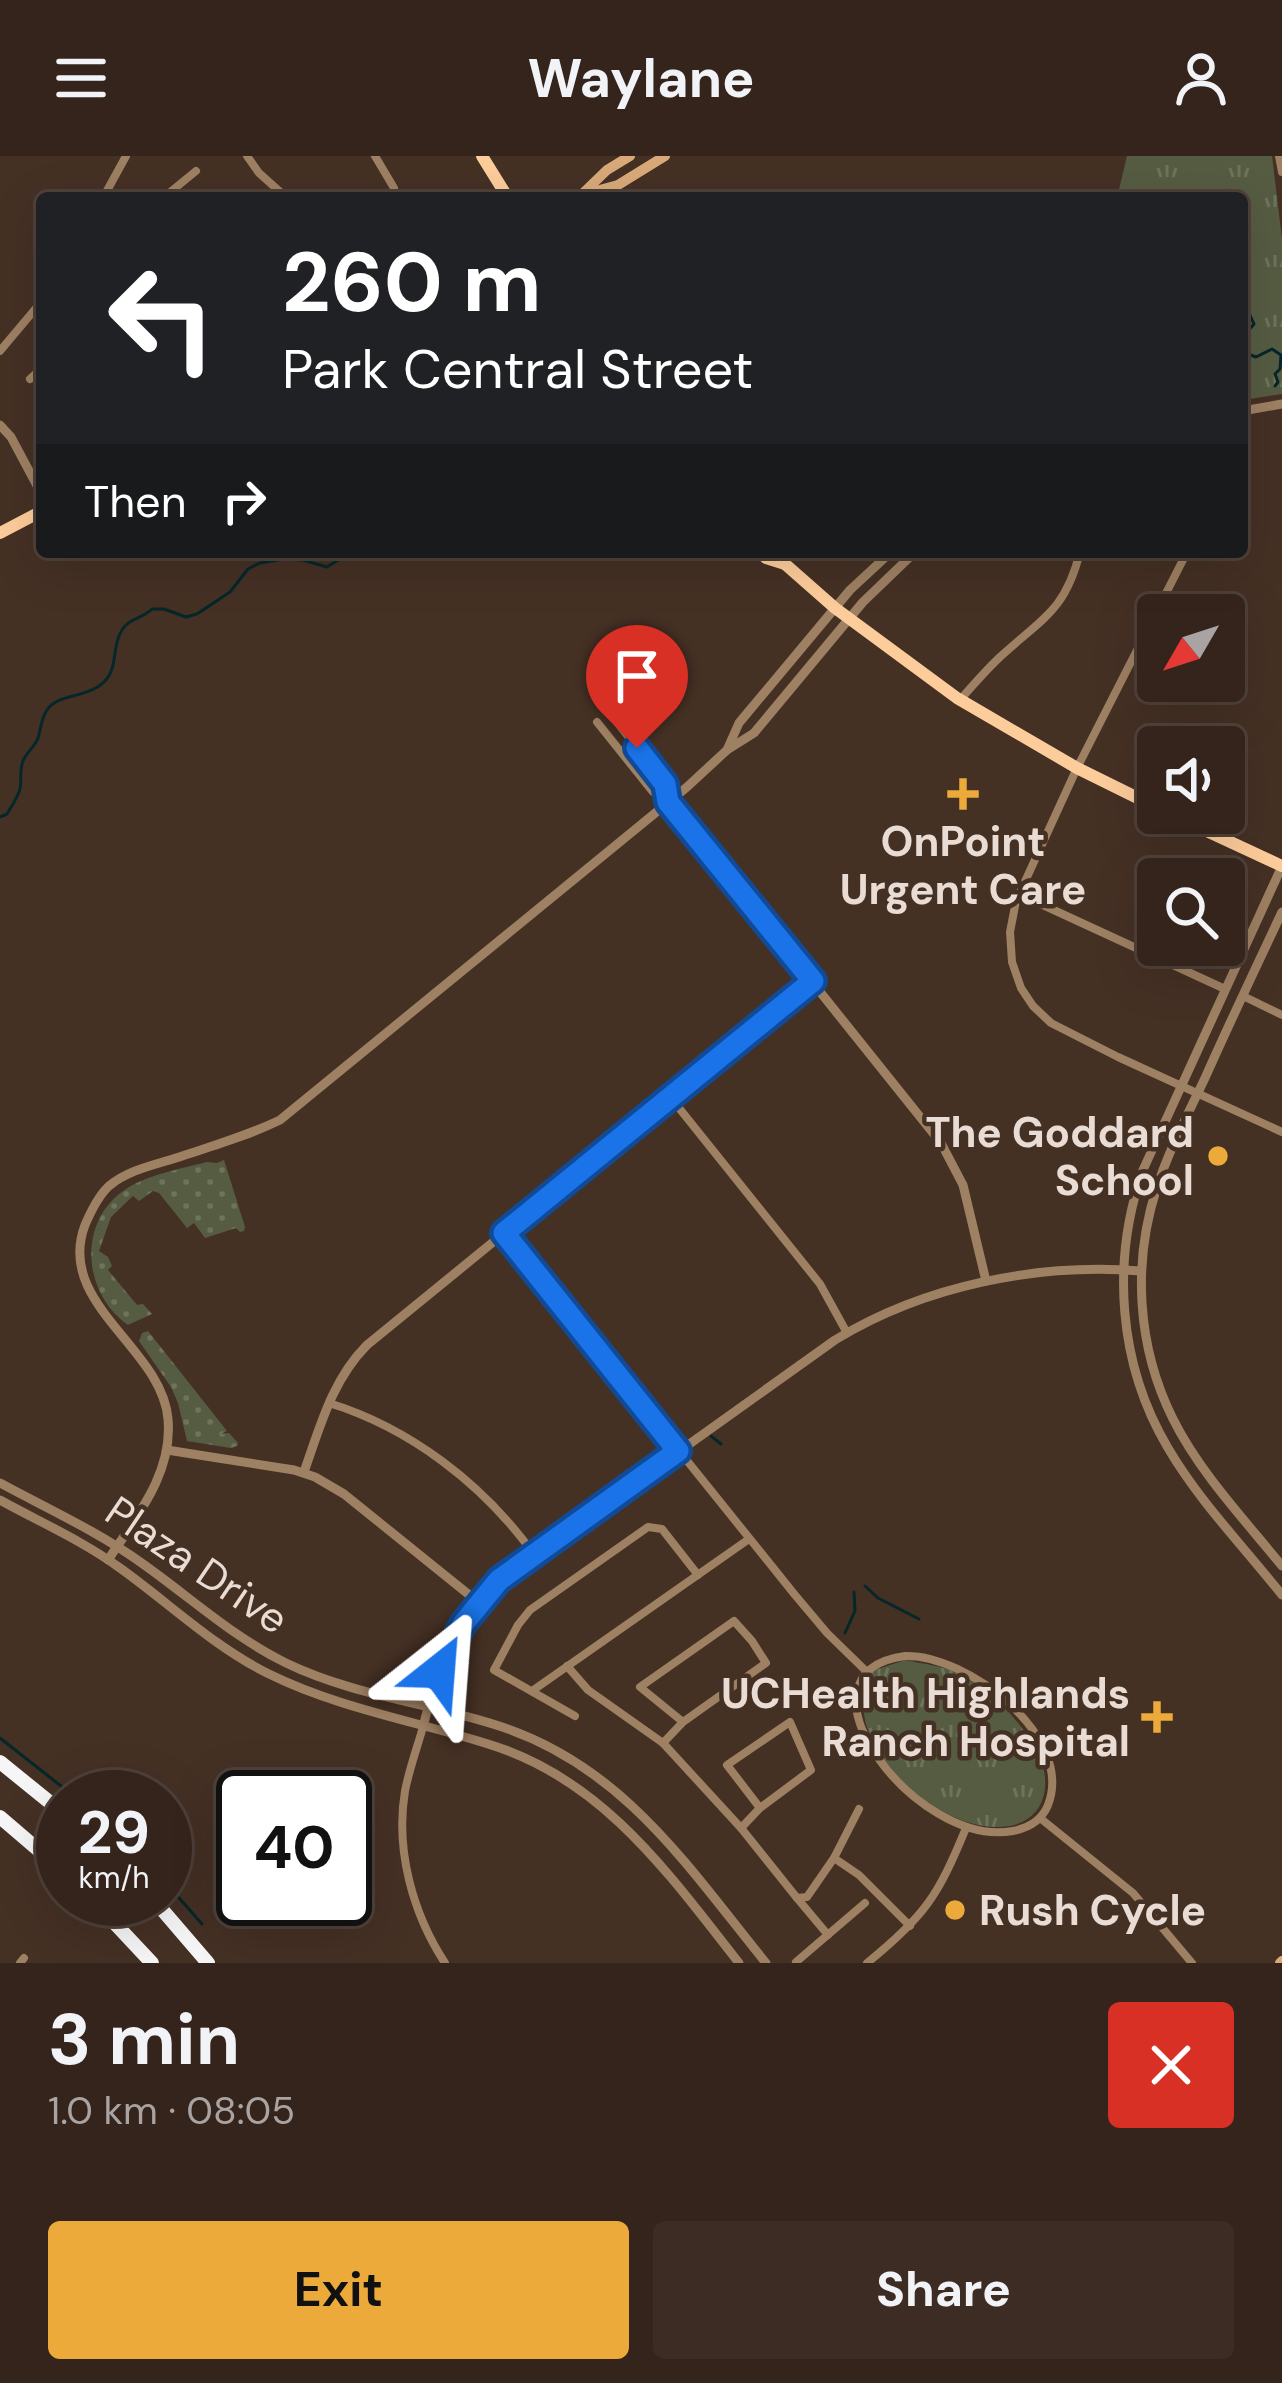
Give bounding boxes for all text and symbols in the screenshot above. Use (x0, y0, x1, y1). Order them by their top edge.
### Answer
text: Waylane (528, 43, 754, 114)
icon: menu (48, 45, 114, 111)
icon: person (1168, 45, 1234, 111)
text: 260 m (282, 228, 542, 337)
icon: left (84, 240, 240, 396)
text: Park Central Street (282, 334, 753, 405)
icon: right (211, 468, 277, 534)
text: Then (84, 472, 187, 531)
north arrow (1137, 594, 1245, 702)
map controls (1137, 594, 1245, 966)
pin (586, 625, 688, 748)
icon: arrive (604, 643, 670, 709)
button: sound (1137, 726, 1245, 834)
marker: OnPoint Urgent Care (947, 778, 979, 810)
place label: OnPoint Urgent Care (840, 814, 1086, 917)
button: search (1137, 858, 1245, 966)
place label: The Goddard School (926, 1105, 1194, 1208)
marker: The Goddard School (1205, 1143, 1231, 1169)
street label: Plaza Drive (95, 1484, 299, 1646)
position arrow (376, 1608, 502, 1734)
place label: UCHealth Highlands Ranch Hospital (721, 1666, 1130, 1769)
marker: UCHealth Highlands Ranch Hospital (1141, 1701, 1173, 1733)
speed limit sign: 40 (216, 1770, 372, 1926)
text: 29 (78, 1793, 150, 1872)
text: km/h (79, 1858, 149, 1897)
place label: Rush Cycle (979, 1883, 1206, 1938)
marker: Rush Cycle (942, 1897, 968, 1923)
text: 3 min (48, 1993, 240, 2086)
button: close (1108, 2002, 1234, 2128)
text: 1.0 km · 08:05 (48, 2085, 295, 2136)
button: Exit (48, 2221, 629, 2359)
button: Share (653, 2221, 1234, 2359)

